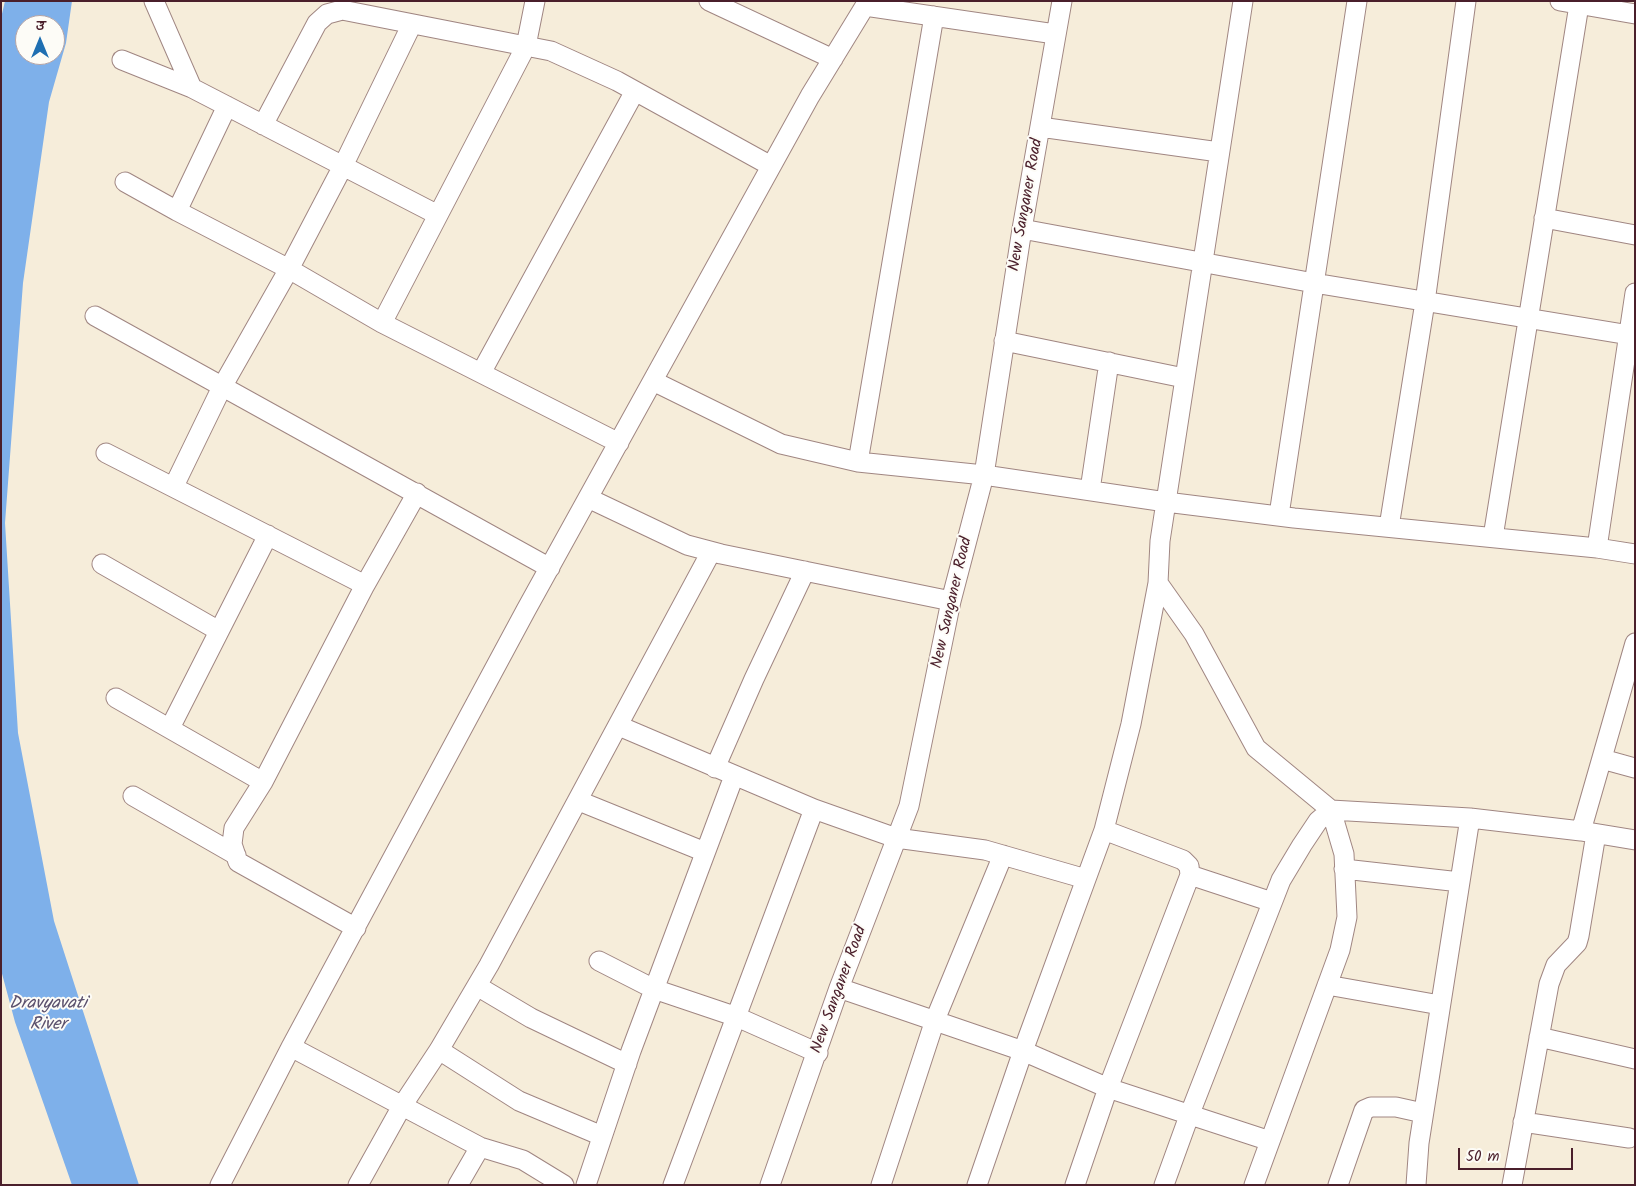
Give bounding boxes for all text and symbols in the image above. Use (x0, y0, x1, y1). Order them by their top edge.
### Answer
north arrow (15, 15, 65, 65)
text: उ (36, 15, 44, 37)
street label: New Sanganer Road (1006, 137, 1048, 273)
street label: New Sanganer Road (929, 535, 977, 671)
street label: New Sanganer Road (808, 924, 872, 1056)
water label: Dravyavati River (9, 994, 87, 1036)
scale bar (1461, 1138, 1576, 1170)
text: 50 m (1466, 1145, 1500, 1169)

